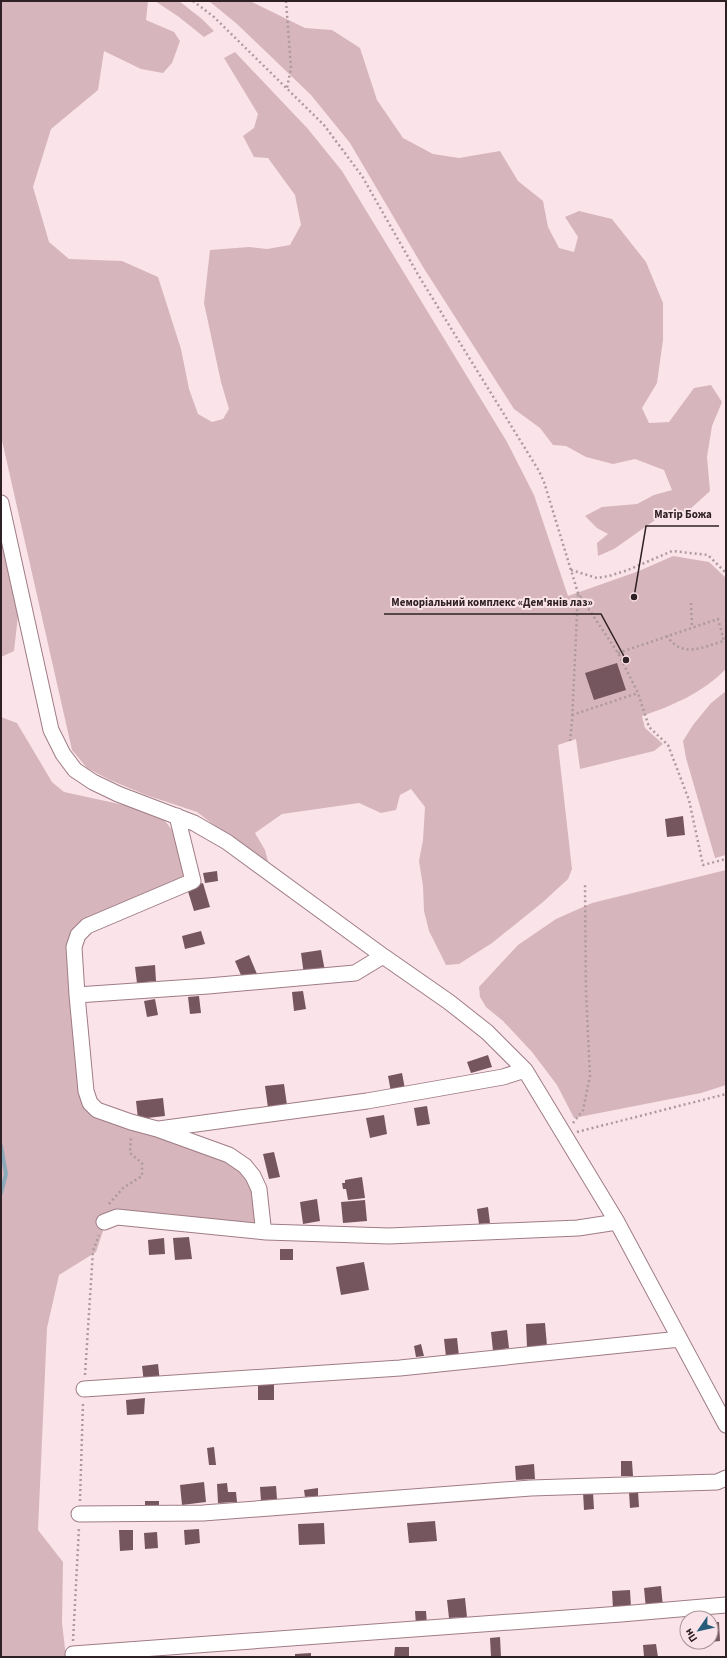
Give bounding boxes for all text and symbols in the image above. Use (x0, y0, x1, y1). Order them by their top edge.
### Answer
callout: Матір Божа (646, 503, 719, 526)
text: Матір Божа (654, 507, 712, 522)
callout: Меморіальний комплекс «Дем'янів лаз» (384, 591, 601, 614)
text: Меморіальний комплекс «Дем'янів лаз» (391, 595, 593, 610)
north arrow (679, 1610, 719, 1650)
text: Пн (681, 1625, 701, 1645)

